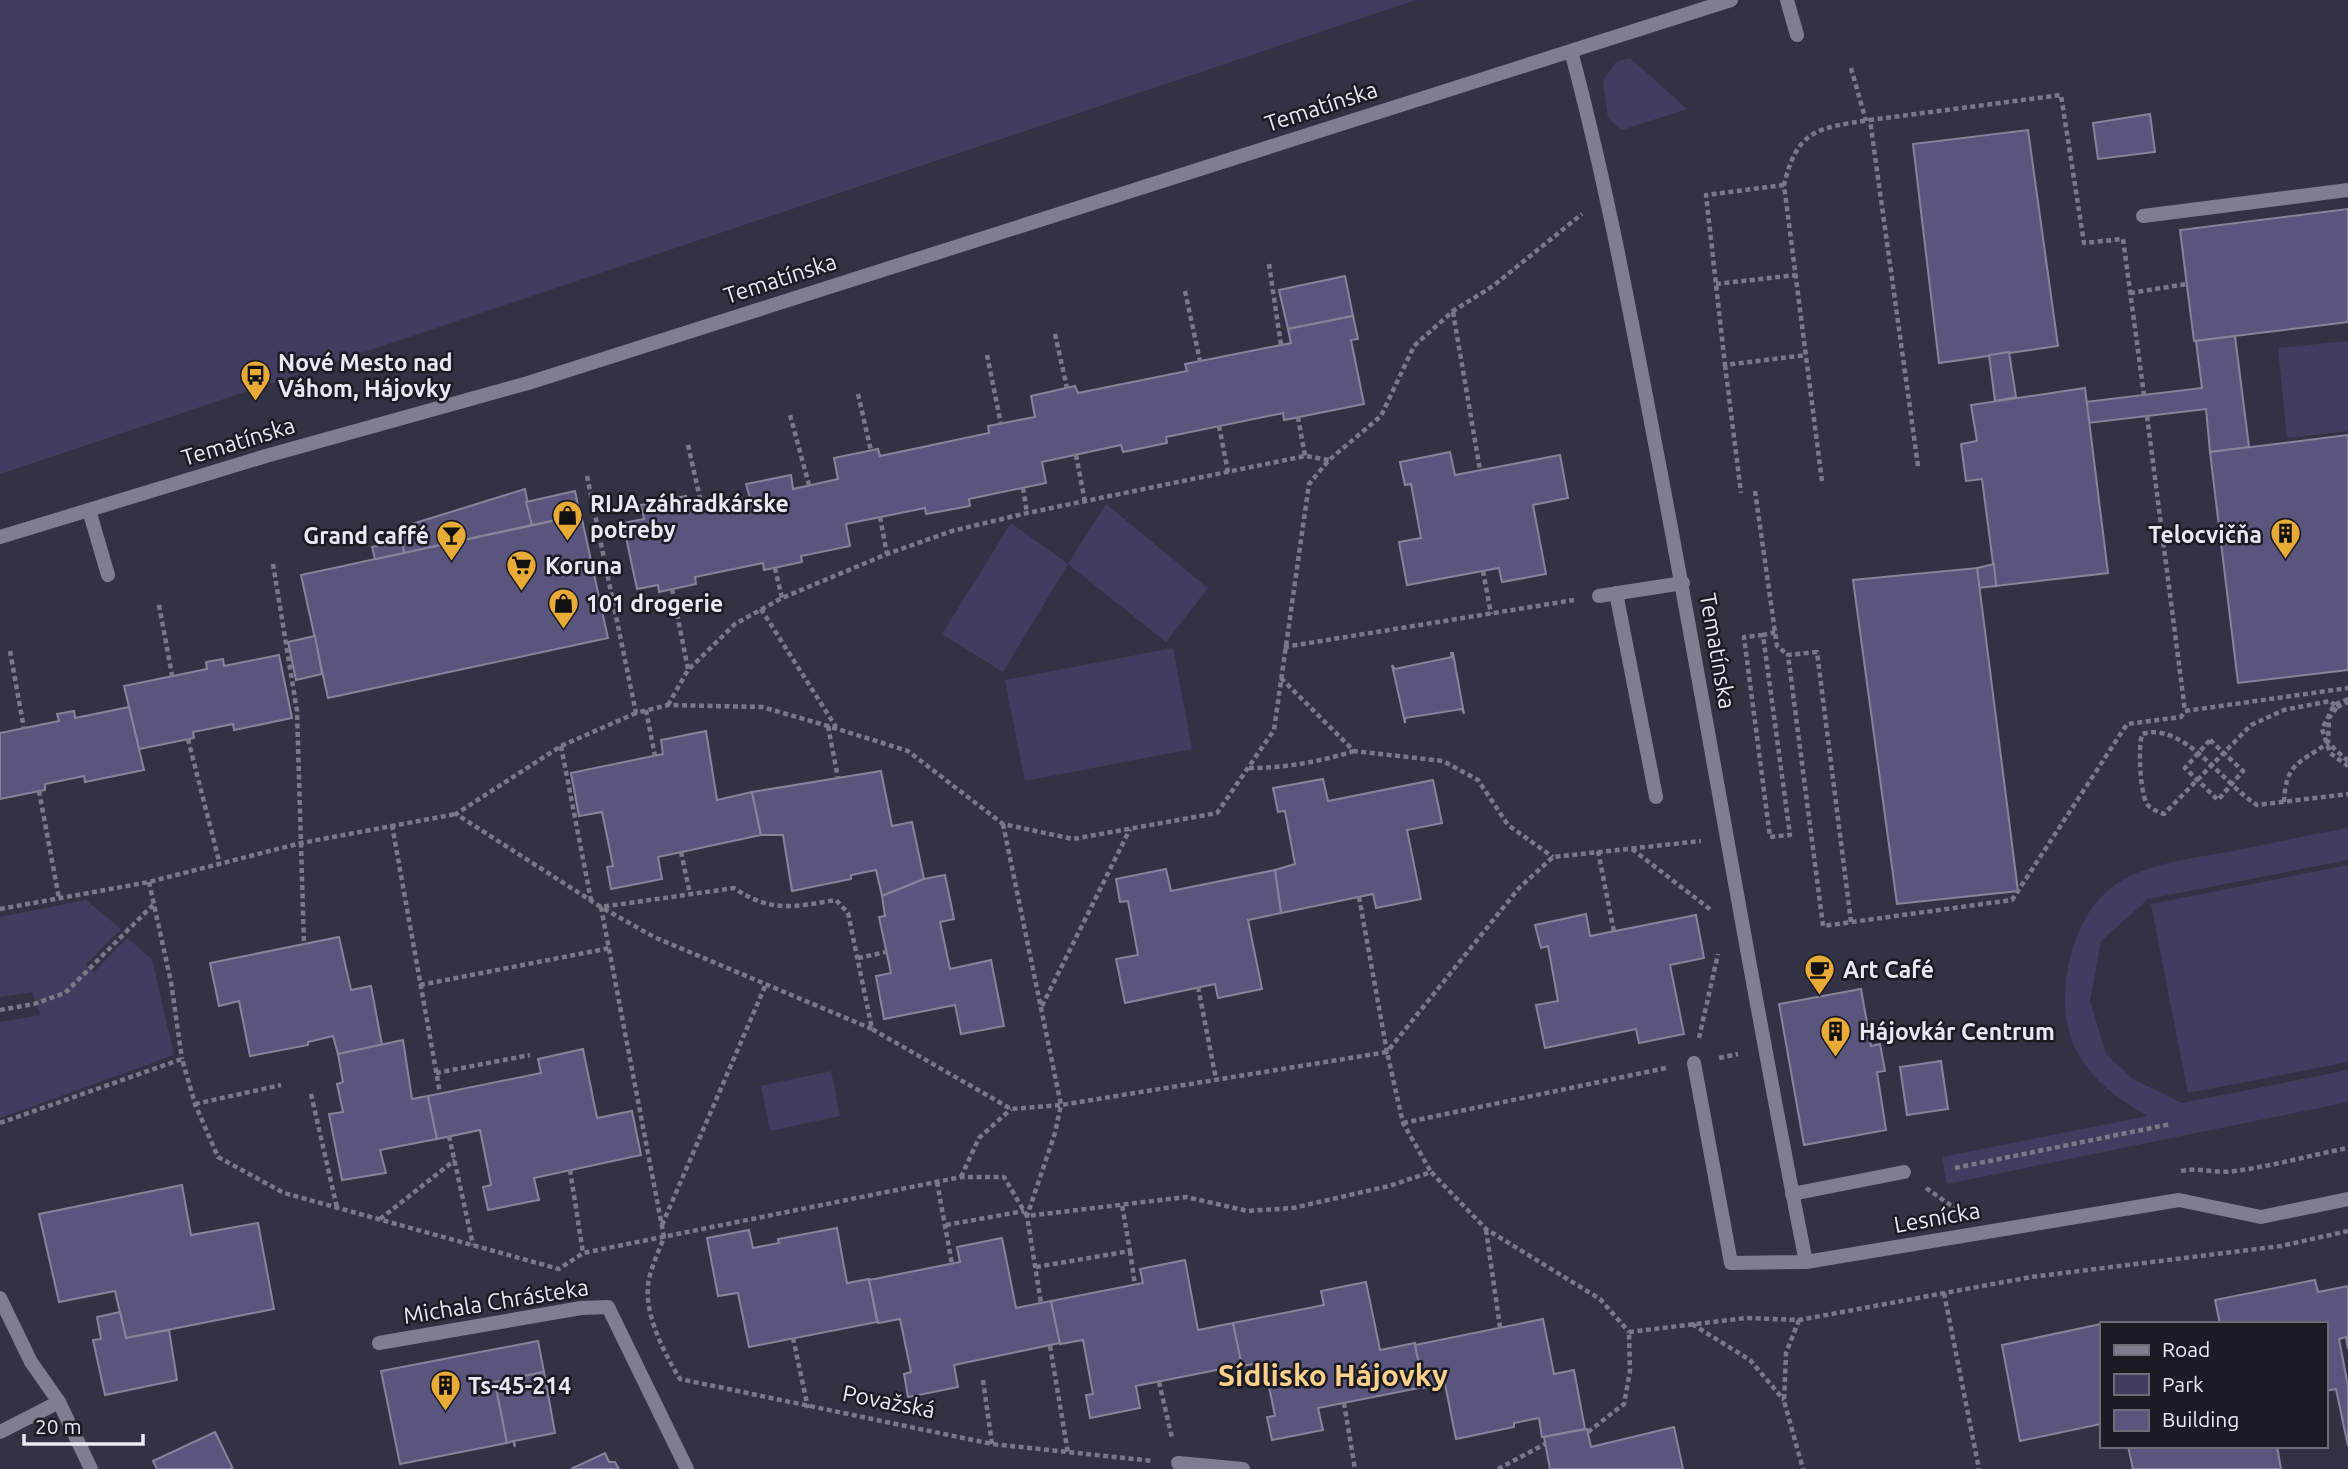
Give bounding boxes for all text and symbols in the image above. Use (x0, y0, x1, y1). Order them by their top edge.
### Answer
street label: Tematínska (1261, 76, 1381, 136)
street label: Tematínska (720, 248, 840, 308)
place label: Nové Mesto nad Váhom, Hájovky (278, 350, 453, 402)
bus stop icon: Nové Mesto nad Váhom, Hájovky (238, 358, 272, 402)
street label: Tematínska (178, 412, 298, 470)
place label: RIJA záhradkárske potreby (590, 491, 789, 542)
shop icon: RIJA záhradkárske potreby (550, 499, 584, 543)
building icon: Telocvičňa (2268, 517, 2302, 561)
bar icon: Grand caffé (435, 518, 469, 562)
place label: Telocvičňa (2148, 522, 2262, 547)
place label: Grand caffé (303, 523, 429, 548)
supermarket icon: Koruna (505, 548, 539, 592)
place label: Koruna (545, 553, 622, 578)
shop icon: 101 drogerie (546, 586, 580, 630)
place label: 101 drogerie (586, 591, 723, 616)
street label: Tematínska (1696, 591, 1740, 711)
cafe icon: Art Café (1803, 952, 1837, 996)
place label: Art Café (1843, 957, 1934, 982)
building icon: Hájovkár Centrum (1819, 1014, 1853, 1058)
place label: Hájovkár Centrum (1859, 1019, 2055, 1044)
street label: Lesnícka (1892, 1197, 1982, 1237)
street label: Michala Chrásteka (402, 1274, 590, 1328)
legend (2100, 1322, 2327, 1448)
text: Road (2162, 1337, 2210, 1361)
district label: Sídlisko Hájovky (1218, 1358, 1448, 1392)
building icon: Ts-45-214 (428, 1368, 462, 1412)
text: Park (2162, 1372, 2204, 1396)
place label: Ts-45-214 (468, 1373, 571, 1398)
street label: Považská (841, 1380, 937, 1422)
scale bar (24, 1402, 144, 1446)
text: Building (2162, 1407, 2239, 1431)
text: 20 m (35, 1414, 82, 1438)

